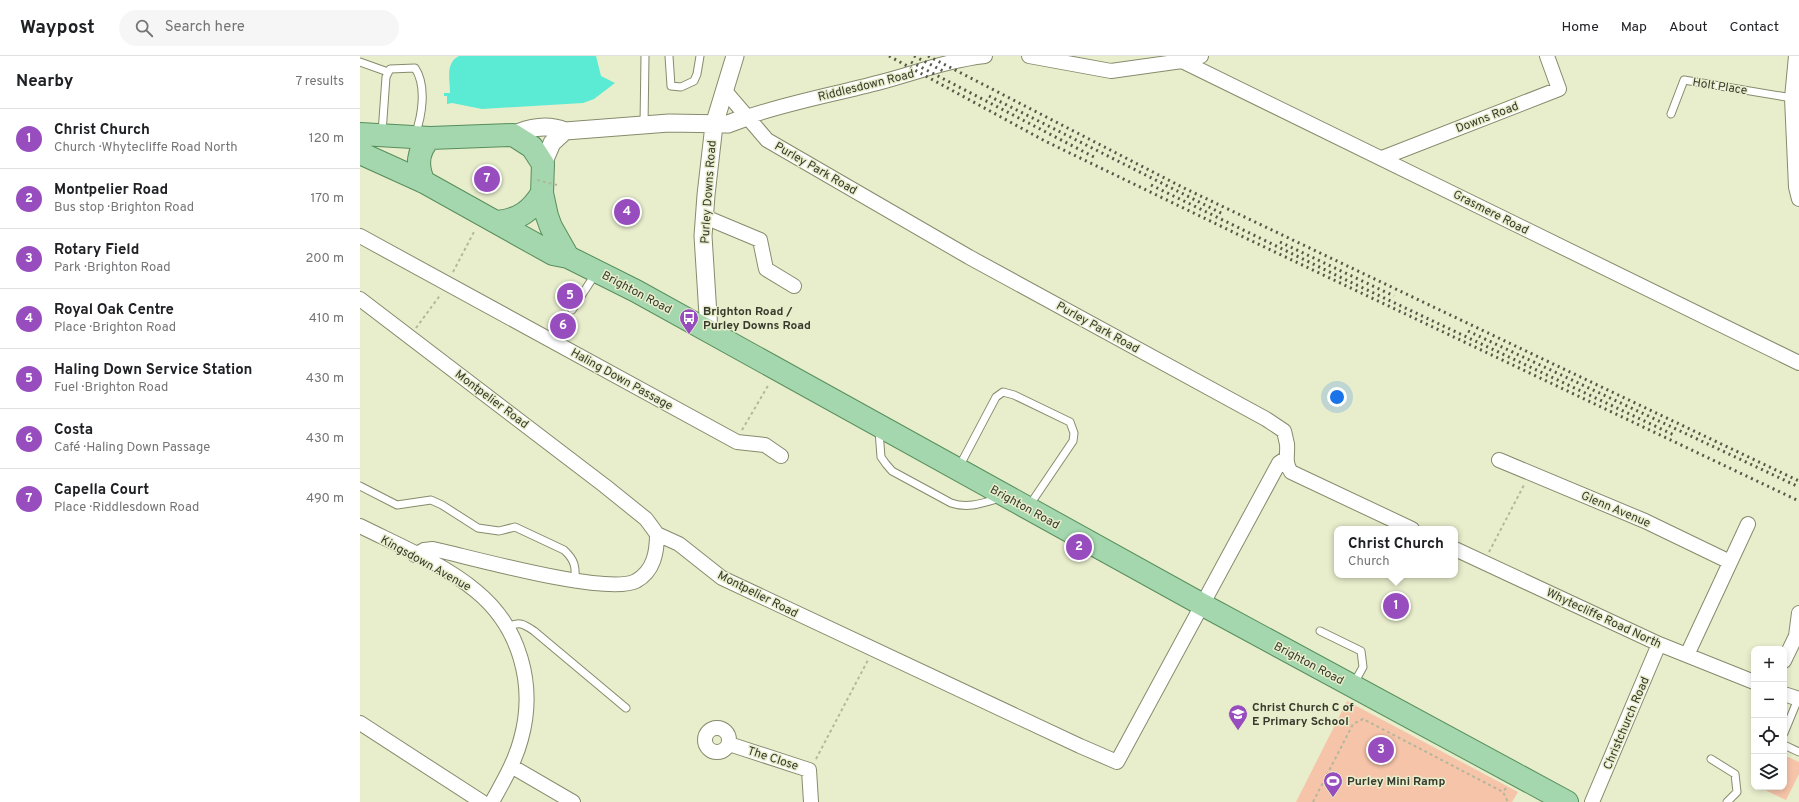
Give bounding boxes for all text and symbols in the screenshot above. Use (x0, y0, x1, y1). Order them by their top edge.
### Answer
search box (119, 10, 399, 46)
text: Waypost (20, 16, 95, 40)
icon: search (133, 17, 155, 39)
text: Search here (165, 18, 245, 37)
text: Home (1562, 19, 1599, 36)
text: Map (1621, 19, 1647, 36)
text: About (1669, 19, 1708, 36)
text: Contact (1730, 19, 1779, 36)
street label: Riddlesdown Road (816, 66, 916, 106)
text: Nearby (16, 71, 73, 93)
text: 7 results (295, 74, 344, 90)
street label: Holt Place (1691, 75, 1748, 99)
street label: Downs Road (1454, 99, 1521, 137)
text: Christ Church (54, 121, 150, 140)
text: 1 (26, 131, 32, 147)
text: 120 m (309, 131, 344, 147)
street label: Purley Park Road (771, 139, 860, 199)
text: Church · Whytecliffe Road North (54, 140, 238, 156)
street label: Purley Downs Road (697, 140, 721, 244)
pin: 7 (474, 164, 500, 194)
text: Montpelier Road (54, 181, 168, 200)
street label: Grasmere Road (1450, 187, 1531, 239)
text: 2 (25, 191, 33, 207)
text: 170 m (310, 191, 344, 207)
pin: 4 (614, 197, 640, 227)
text: Bus stop · Brighton Road (54, 200, 194, 216)
text: Rotary Field (54, 241, 139, 260)
text: 3 (25, 251, 33, 267)
text: 200 m (305, 251, 344, 267)
text: Park · Brighton Road (54, 260, 171, 276)
street label: Brighton Road (599, 268, 674, 318)
pin: 5 (557, 281, 583, 311)
street label: Purley Park Road (1053, 298, 1142, 357)
text: Royal Oak Centre (54, 301, 174, 320)
place label: Brighton Road / Purley Downs Road (703, 304, 811, 334)
bus stop icon: Brighton Road / Purley Downs Road (678, 307, 700, 335)
text: 4 (25, 311, 33, 327)
text: 410 m (309, 311, 344, 327)
pin: 6 (550, 311, 576, 341)
text: Place · Brighton Road (54, 320, 176, 336)
street label: Haling Down Passage (568, 345, 675, 415)
text: Haling Down Service Station (54, 361, 252, 380)
street label: Montpelier Road (451, 367, 532, 433)
text: 5 (25, 371, 33, 387)
text: 430 m (306, 371, 344, 387)
text: Fuel · Brighton Road (54, 380, 168, 396)
your location (1327, 387, 1347, 407)
text: Costa (54, 421, 93, 440)
text: 6 (25, 431, 33, 447)
text: 430 m (306, 431, 344, 447)
text: Café · Haling Down Passage (54, 440, 210, 456)
text: Capella Court (54, 481, 149, 500)
street label: Brighton Road (987, 482, 1062, 534)
street label: Glenn Avenue (1578, 488, 1653, 532)
text: 7 (26, 491, 32, 507)
text: 490 m (306, 491, 344, 507)
text: Place · Riddlesdown Road (54, 500, 199, 516)
popup (1334, 526, 1458, 578)
street label: Kingsdown Avenue (377, 532, 474, 595)
pin: 2 (1066, 532, 1092, 562)
text: Christ Church (1348, 535, 1444, 554)
text: Church (1348, 554, 1390, 570)
street label: Montpelier Road (715, 568, 801, 622)
street label: Whytecliffe Road North (1543, 585, 1664, 653)
pin: 1 (1383, 591, 1409, 621)
street label: Brighton Road (1271, 639, 1346, 689)
map controls (1751, 646, 1787, 790)
button: + (1751, 646, 1787, 682)
street label: Christchurch Road (1600, 674, 1654, 772)
button: − (1751, 682, 1787, 718)
place label: Christ Church C of E Primary School (1252, 700, 1354, 730)
school or university icon: Christ Church C of E Primary School (1227, 703, 1249, 731)
button: locate (1751, 718, 1787, 754)
pin: 3 (1368, 735, 1394, 765)
street label: The Close (745, 743, 800, 775)
button: layers (1751, 754, 1787, 790)
sports icon: Purley Mini Ramp (1322, 770, 1344, 798)
place label: Purley Mini Ramp (1347, 774, 1445, 790)

